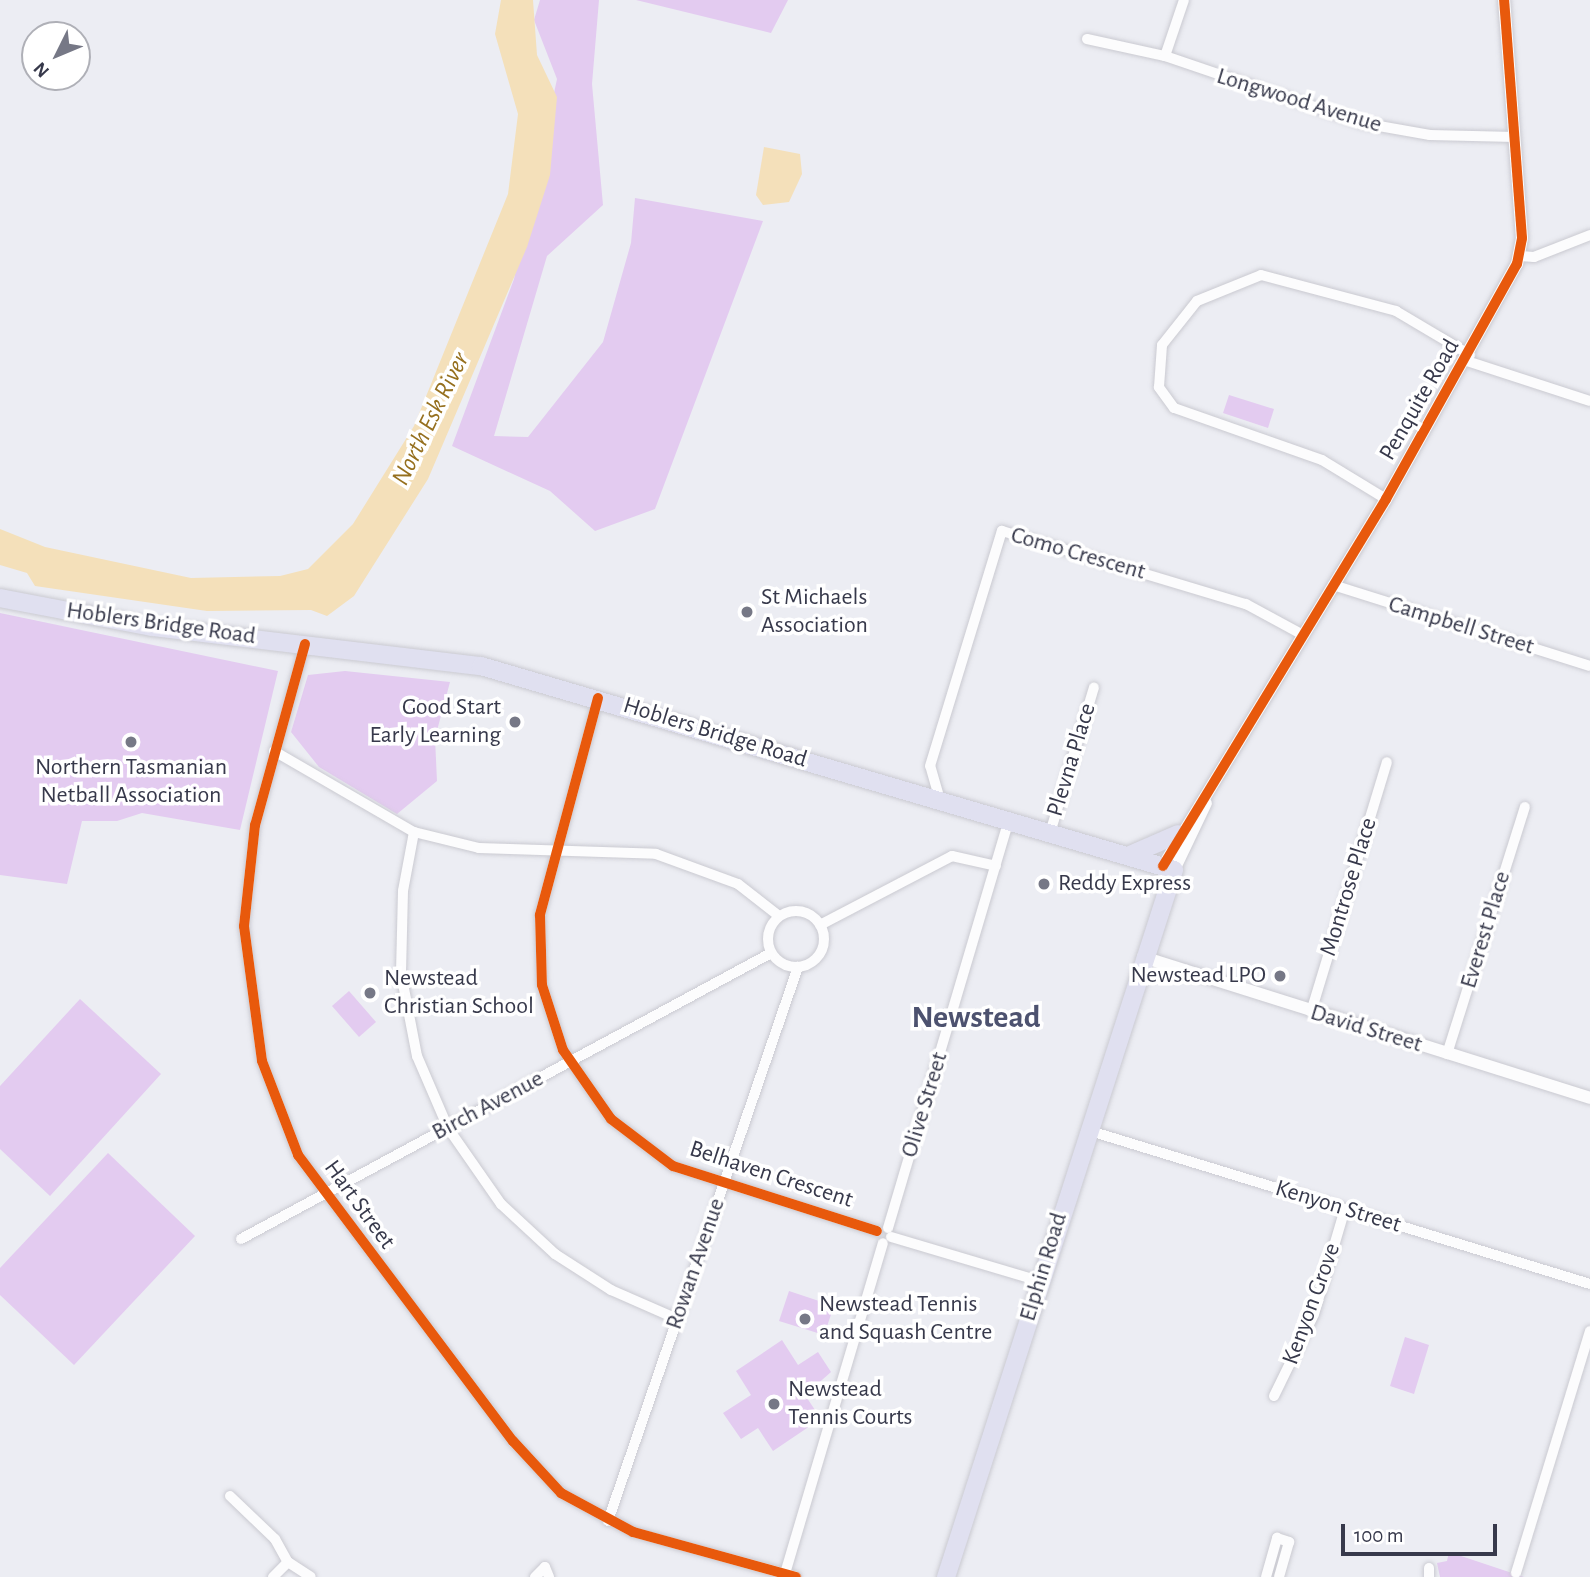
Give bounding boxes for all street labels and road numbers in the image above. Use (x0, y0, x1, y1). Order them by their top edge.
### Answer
street label: Longwood Avenue (1213, 62, 1385, 140)
street label: Penquite Road (1374, 334, 1466, 466)
street label: Como Crescent (1007, 521, 1149, 587)
street label: Campbell Street (1385, 590, 1537, 662)
street label: Hoblers Bridge Road (65, 596, 257, 652)
street label: Hoblers Bridge Road (620, 691, 810, 775)
street label: Plevna Place (1041, 700, 1103, 820)
street label: Montrose Place (1314, 814, 1384, 960)
street label: Everest Place (1455, 868, 1517, 992)
street label: David Street (1307, 998, 1425, 1060)
street label: Olive Street (895, 1049, 955, 1161)
street label: Birch Avenue (427, 1065, 549, 1147)
street label: Belhaven Crescent (686, 1135, 856, 1215)
street label: Hart Street (317, 1155, 401, 1255)
street label: Kenyon Street (1272, 1174, 1404, 1240)
street label: Rowan Avenue (660, 1195, 732, 1333)
street label: Elphin Road (1014, 1209, 1074, 1325)
street label: Kenyon Grove (1277, 1239, 1347, 1369)

